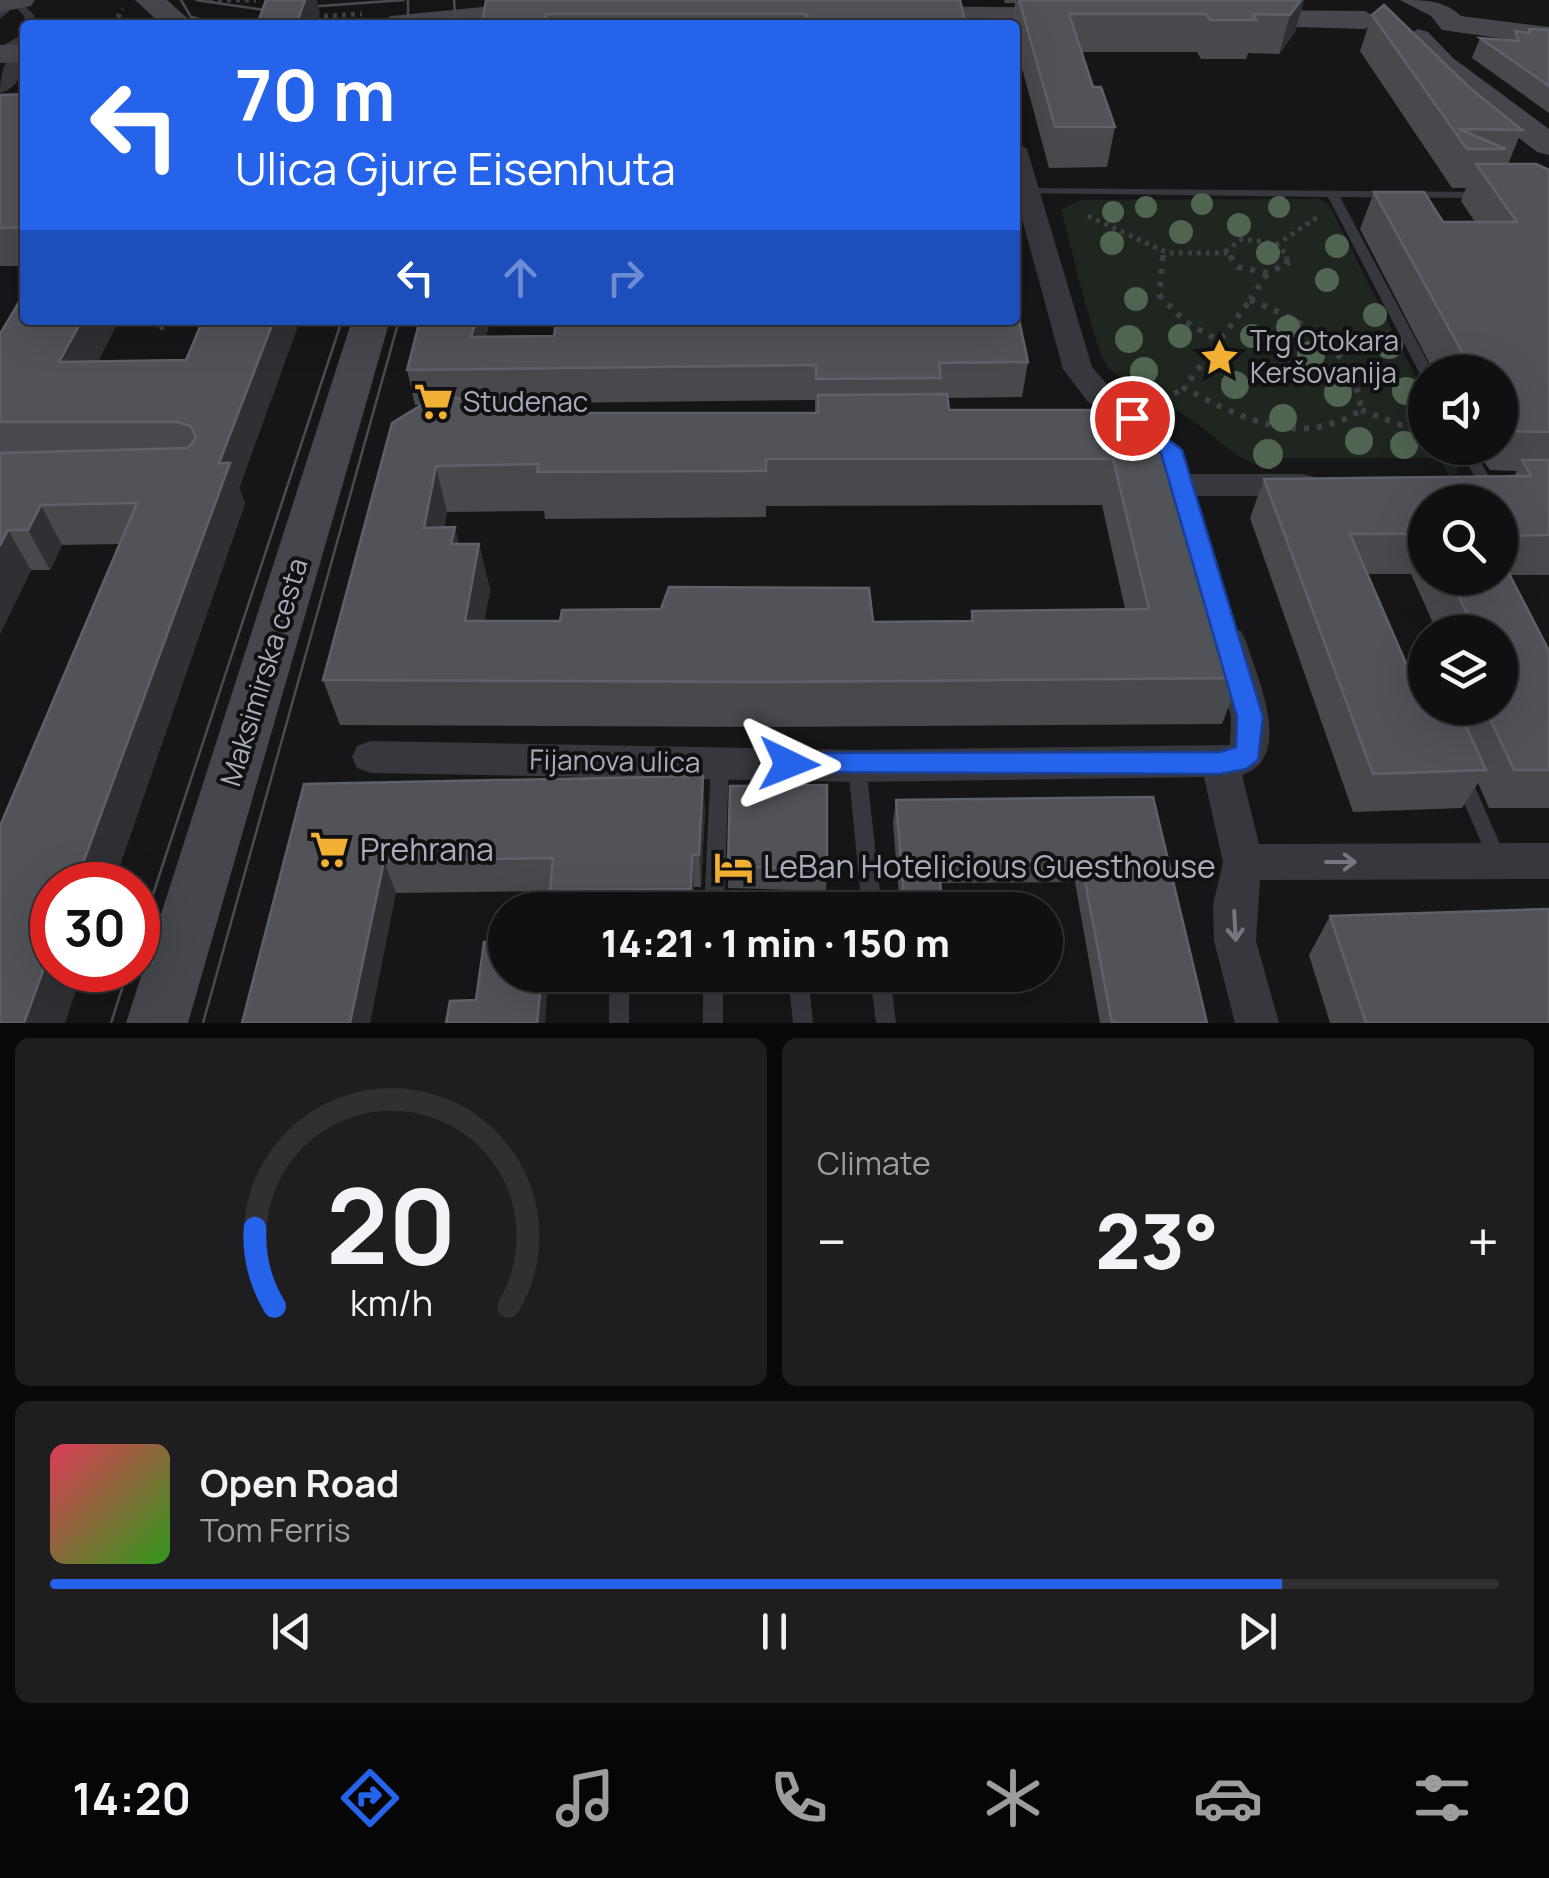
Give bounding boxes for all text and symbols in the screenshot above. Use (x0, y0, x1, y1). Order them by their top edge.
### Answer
text: 70 m (235, 46, 395, 142)
icon: left (70, 60, 200, 190)
text: Ulica Gjure Eisenhuta (235, 137, 676, 199)
icon: left (388, 250, 443, 305)
icon: ahead (493, 250, 548, 305)
icon: right (598, 250, 653, 305)
place label: Trg Otokara Keršovanija (1250, 321, 1399, 391)
place icon: Trg Otokara Keršovanija (1199, 336, 1241, 378)
map controls (1408, 355, 1518, 725)
button: sound (1408, 355, 1518, 465)
pin (1090, 376, 1175, 461)
supermarket icon: Studenac (412, 381, 454, 423)
place label: Studenac (463, 382, 588, 420)
icon: arrive (1105, 391, 1160, 446)
button: search (1408, 485, 1518, 595)
street label: Maksimirska cesta (210, 553, 316, 790)
button: layers (1408, 615, 1518, 725)
position arrow (737, 712, 841, 816)
street label: Fijanova ulica (529, 740, 701, 780)
place label: Prehrana (360, 827, 494, 871)
supermarket icon: Prehrana (309, 829, 351, 871)
place label: LeBan Hotelicious Guesthouse (763, 844, 1216, 888)
hotel icon: LeBan Hotelicious Guesthouse (712, 846, 754, 888)
one-way arrow (1324, 852, 1356, 872)
speed limit sign: 30 (30, 862, 160, 992)
one-way arrow (1226, 910, 1245, 942)
text: 14:21 · 1 min · 150 m (601, 916, 950, 968)
text: Climate (817, 1141, 931, 1185)
text: 20 (326, 1153, 456, 1295)
text: 23° (1095, 1189, 1219, 1292)
text: − (817, 1203, 847, 1279)
text: + (1467, 1203, 1499, 1279)
text: km/h (349, 1278, 433, 1327)
text: Open Road (200, 1456, 399, 1508)
text: Tom Ferris (200, 1508, 351, 1552)
icon: previous (264, 1604, 319, 1659)
icon: pause (747, 1604, 802, 1659)
icon: next (1230, 1604, 1285, 1659)
icon: directions (335, 1763, 405, 1833)
icon: music (550, 1763, 620, 1833)
icon: phone (764, 1763, 834, 1833)
icon: climate (978, 1763, 1048, 1833)
icon: car (1193, 1763, 1263, 1833)
icon: filters (1407, 1763, 1477, 1833)
text: 14:20 (72, 1767, 191, 1829)

